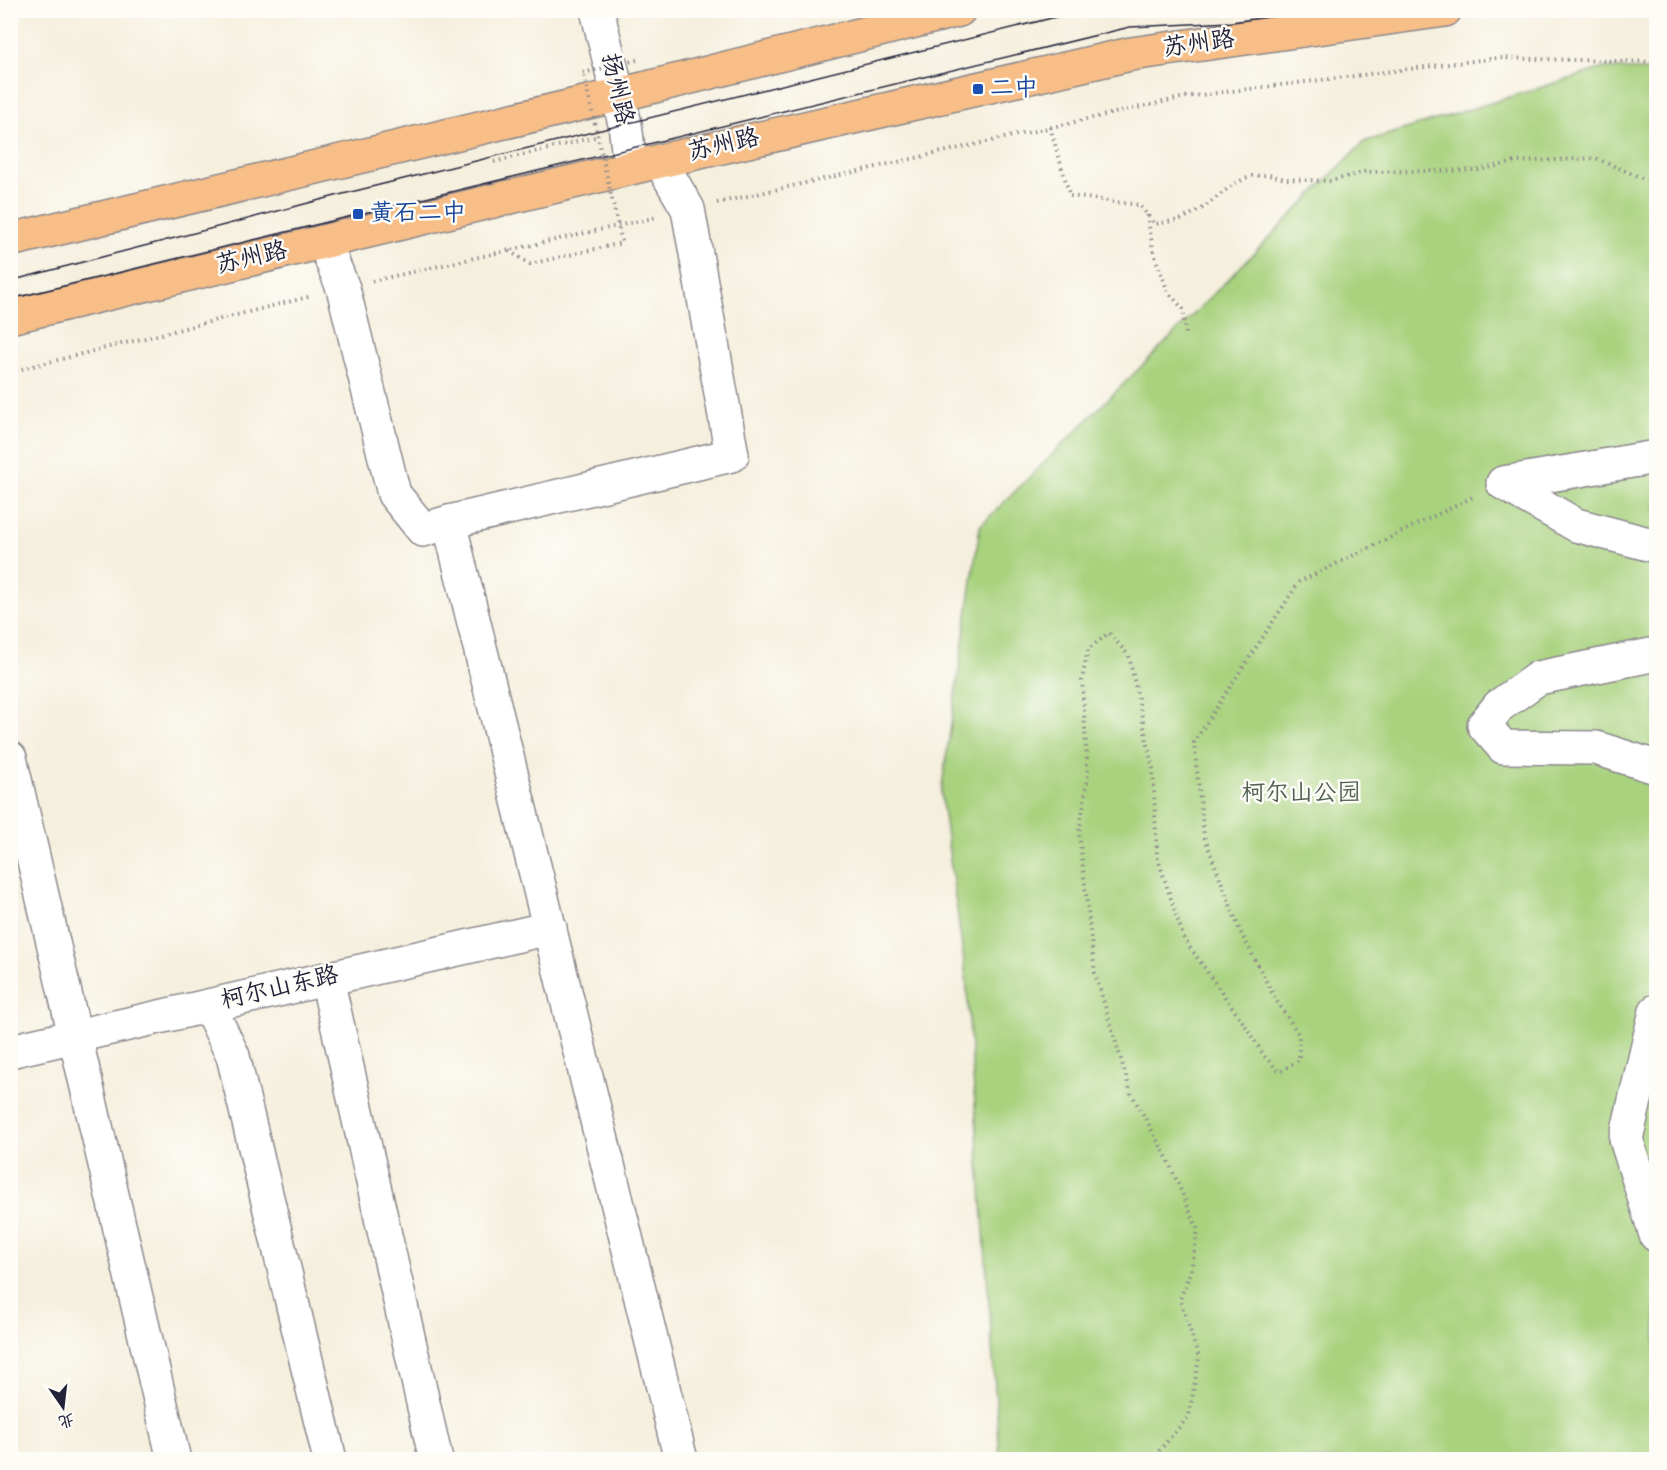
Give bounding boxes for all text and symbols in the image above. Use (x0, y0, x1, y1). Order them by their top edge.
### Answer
street label: 苏州路 (1161, 23, 1237, 67)
street label: 扬州路 (591, 50, 641, 128)
place label: 二中 (990, 72, 1038, 107)
marker: 二中 (971, 82, 985, 96)
street label: 苏州路 (685, 121, 763, 171)
place label: 黄石二中 (370, 197, 466, 232)
marker: 黄石二中 (351, 207, 365, 221)
street label: 苏州路 (213, 234, 291, 284)
park label: 柯尔山公园 (1241, 777, 1361, 812)
street label: 柯尔山东路 (218, 958, 342, 1020)
north arrow (33, 1377, 93, 1437)
text: 北 (55, 1406, 77, 1433)

